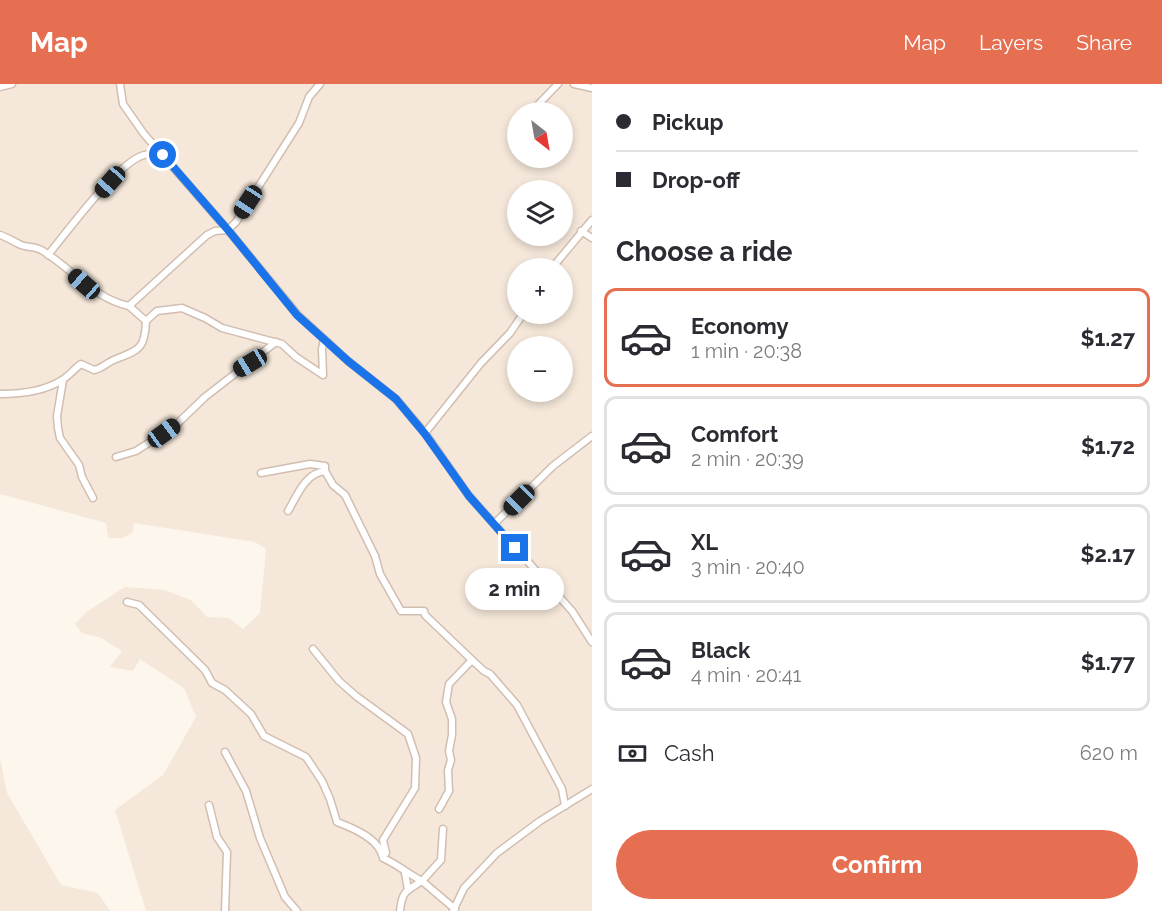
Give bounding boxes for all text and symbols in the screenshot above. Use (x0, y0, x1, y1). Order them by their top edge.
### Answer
text: Map (30, 26, 88, 59)
text: Map (903, 30, 946, 55)
text: Layers (979, 30, 1043, 55)
text: Share (1076, 30, 1132, 55)
north arrow (507, 102, 573, 168)
map controls (507, 102, 573, 402)
text: Pickup (652, 109, 724, 135)
route start (149, 141, 176, 168)
car (91, 163, 129, 201)
text: Drop-off (652, 167, 740, 193)
button: layers (507, 180, 573, 246)
car (231, 182, 265, 222)
text: Choose a ride (616, 236, 792, 267)
button: + (507, 258, 573, 324)
car (65, 265, 103, 303)
icon: car (619, 311, 673, 365)
text: Economy (691, 313, 789, 339)
text: $1.27 (1080, 325, 1135, 351)
button: − (507, 336, 573, 402)
text: 1 min · 20:38 (691, 339, 802, 363)
car (230, 346, 270, 380)
car (144, 415, 184, 451)
icon: car (619, 419, 673, 473)
text: Comfort (691, 421, 778, 447)
text: $1.72 (1081, 433, 1135, 459)
text: 2 min · 20:39 (691, 447, 804, 471)
car (500, 481, 538, 519)
icon: car (619, 527, 673, 581)
text: XL (691, 529, 718, 555)
route end (501, 534, 528, 561)
text: $2.17 (1080, 541, 1135, 567)
text: 3 min · 20:40 (691, 555, 805, 579)
callout: 2 min (466, 569, 564, 611)
text: 2 min (489, 577, 540, 601)
icon: car (619, 635, 673, 689)
text: Black (691, 637, 750, 663)
text: $1.77 (1081, 649, 1135, 675)
text: 4 min · 20:41 (691, 663, 801, 687)
icon: cash (616, 737, 649, 770)
text: Cash (664, 740, 715, 766)
text: 620 m (1080, 741, 1138, 765)
button: Confirm (616, 830, 1138, 899)

